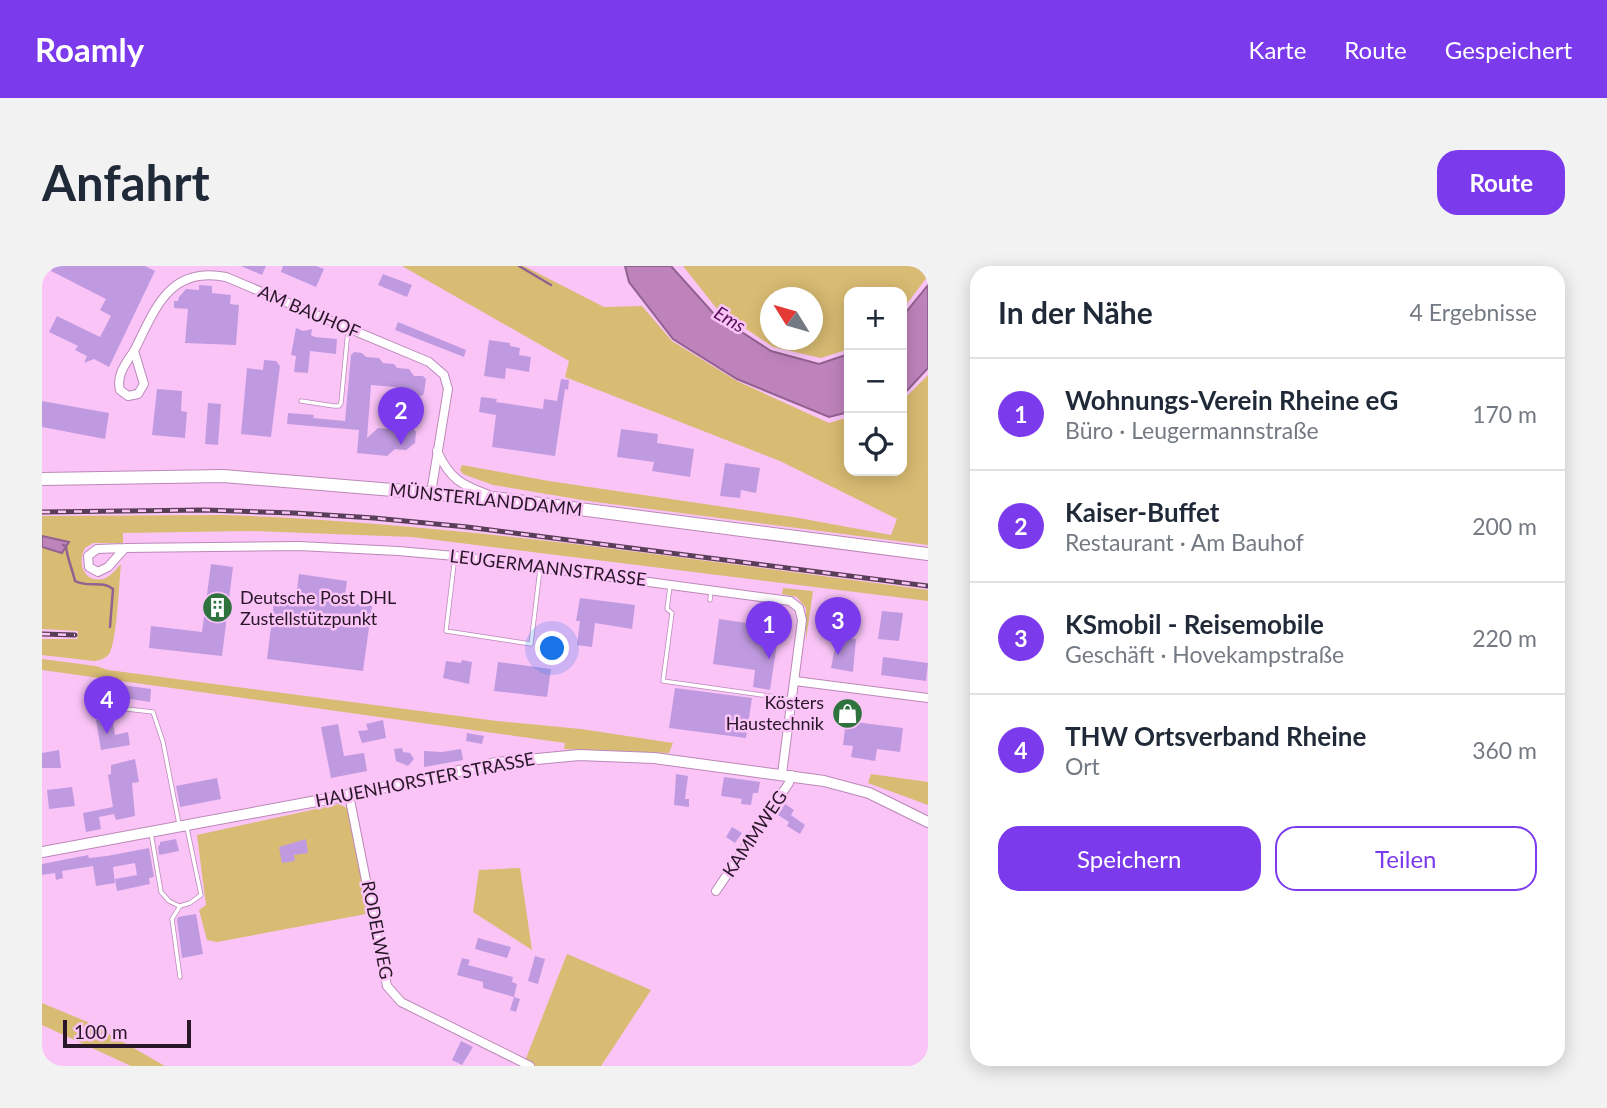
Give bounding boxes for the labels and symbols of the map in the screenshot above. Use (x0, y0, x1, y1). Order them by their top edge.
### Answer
street label: AM BAUHOF (255, 280, 364, 342)
north arrow (760, 287, 823, 350)
water label: Ems (710, 300, 750, 337)
pin: 2 (378, 387, 424, 445)
street label: MÜNSTERLANDDAMM (389, 478, 584, 520)
street label: LEUGERMANNSTRASSE (449, 544, 648, 590)
place label: Deutsche Post DHL Zustellstützpunkt (240, 586, 396, 629)
building icon: Deutsche Post DHL Zustellstützpunkt (200, 591, 234, 625)
pin: 3 (815, 597, 861, 655)
pin: 1 (746, 601, 792, 659)
your location (535, 631, 569, 665)
pin: 4 (84, 676, 130, 734)
place label: Kösters Haustechnik (726, 691, 825, 734)
shop icon: Kösters Haustechnik (830, 696, 864, 730)
street label: HAUENHORSTER STRASSE (313, 747, 536, 811)
street label: KAMMWEG (717, 786, 791, 881)
street label: RODELWEG (358, 879, 398, 981)
scale bar (63, 1017, 191, 1049)

